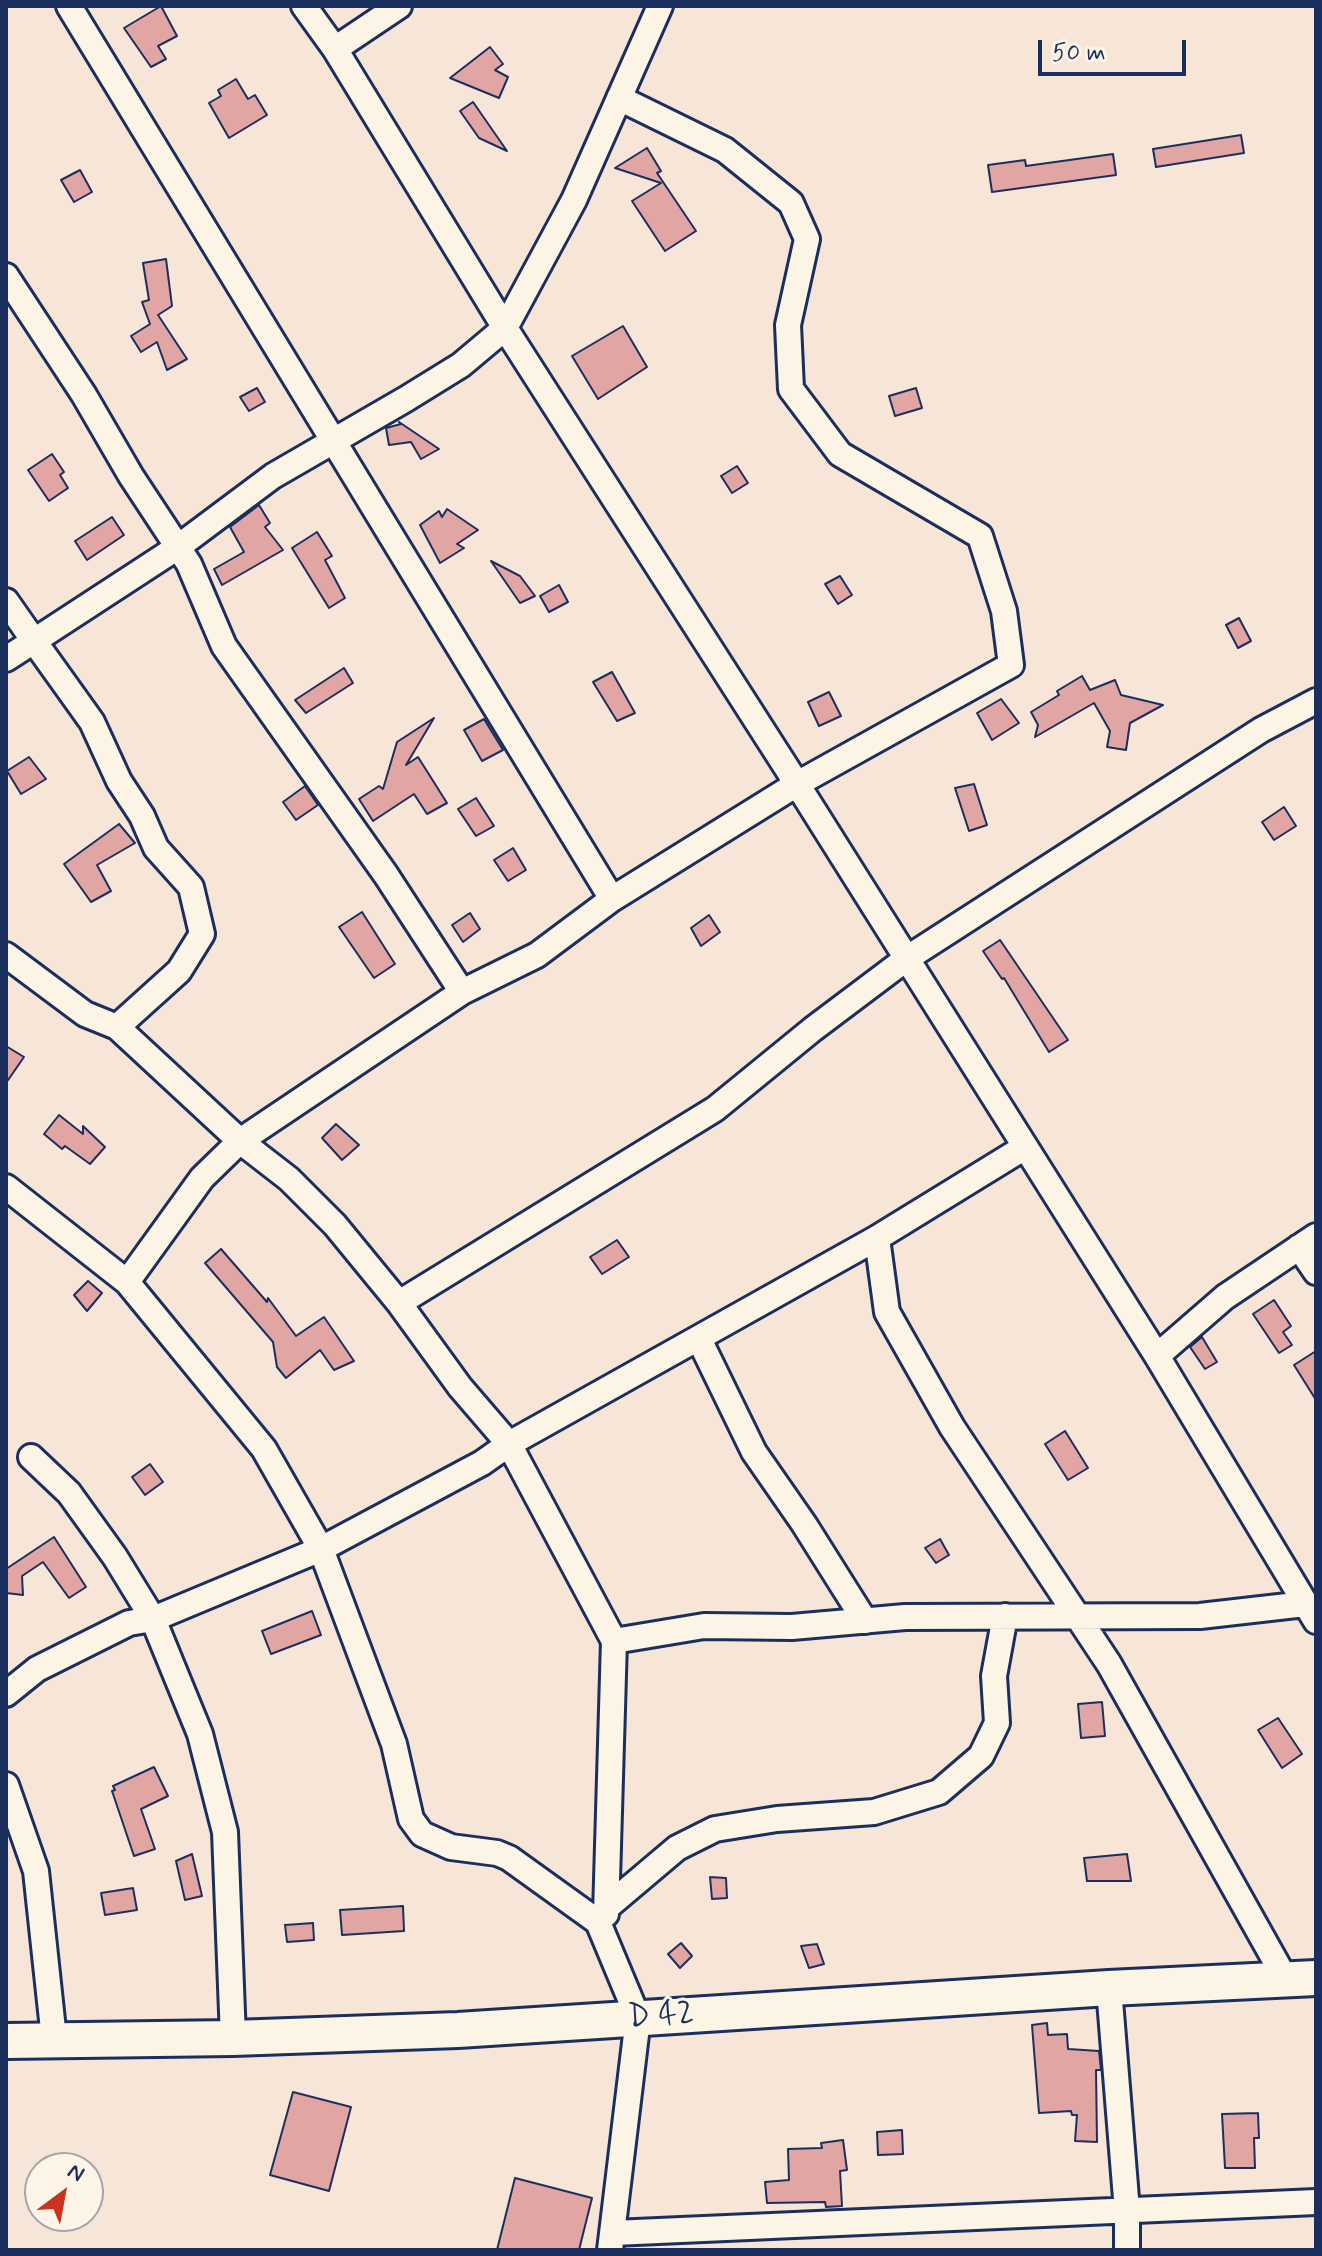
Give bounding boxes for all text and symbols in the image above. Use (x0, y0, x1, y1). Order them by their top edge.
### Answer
scale bar (1042, 24, 1190, 74)
text: 50 m (1052, 38, 1106, 69)
street label: D 42 (627, 1996, 695, 2038)
north arrow (24, 2152, 104, 2232)
text: N (62, 2158, 89, 2189)

